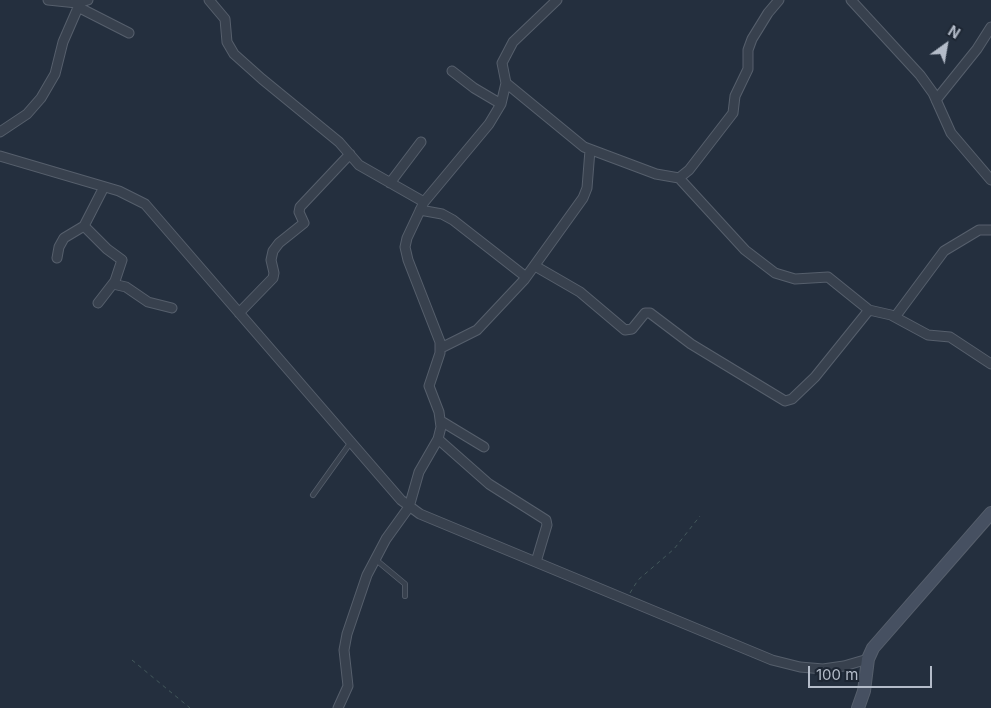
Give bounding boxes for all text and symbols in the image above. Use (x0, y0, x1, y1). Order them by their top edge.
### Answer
north arrow (921, 20, 971, 70)
text: N (945, 22, 963, 42)
scale bar (811, 656, 935, 688)
text: 100 m (816, 665, 858, 684)

